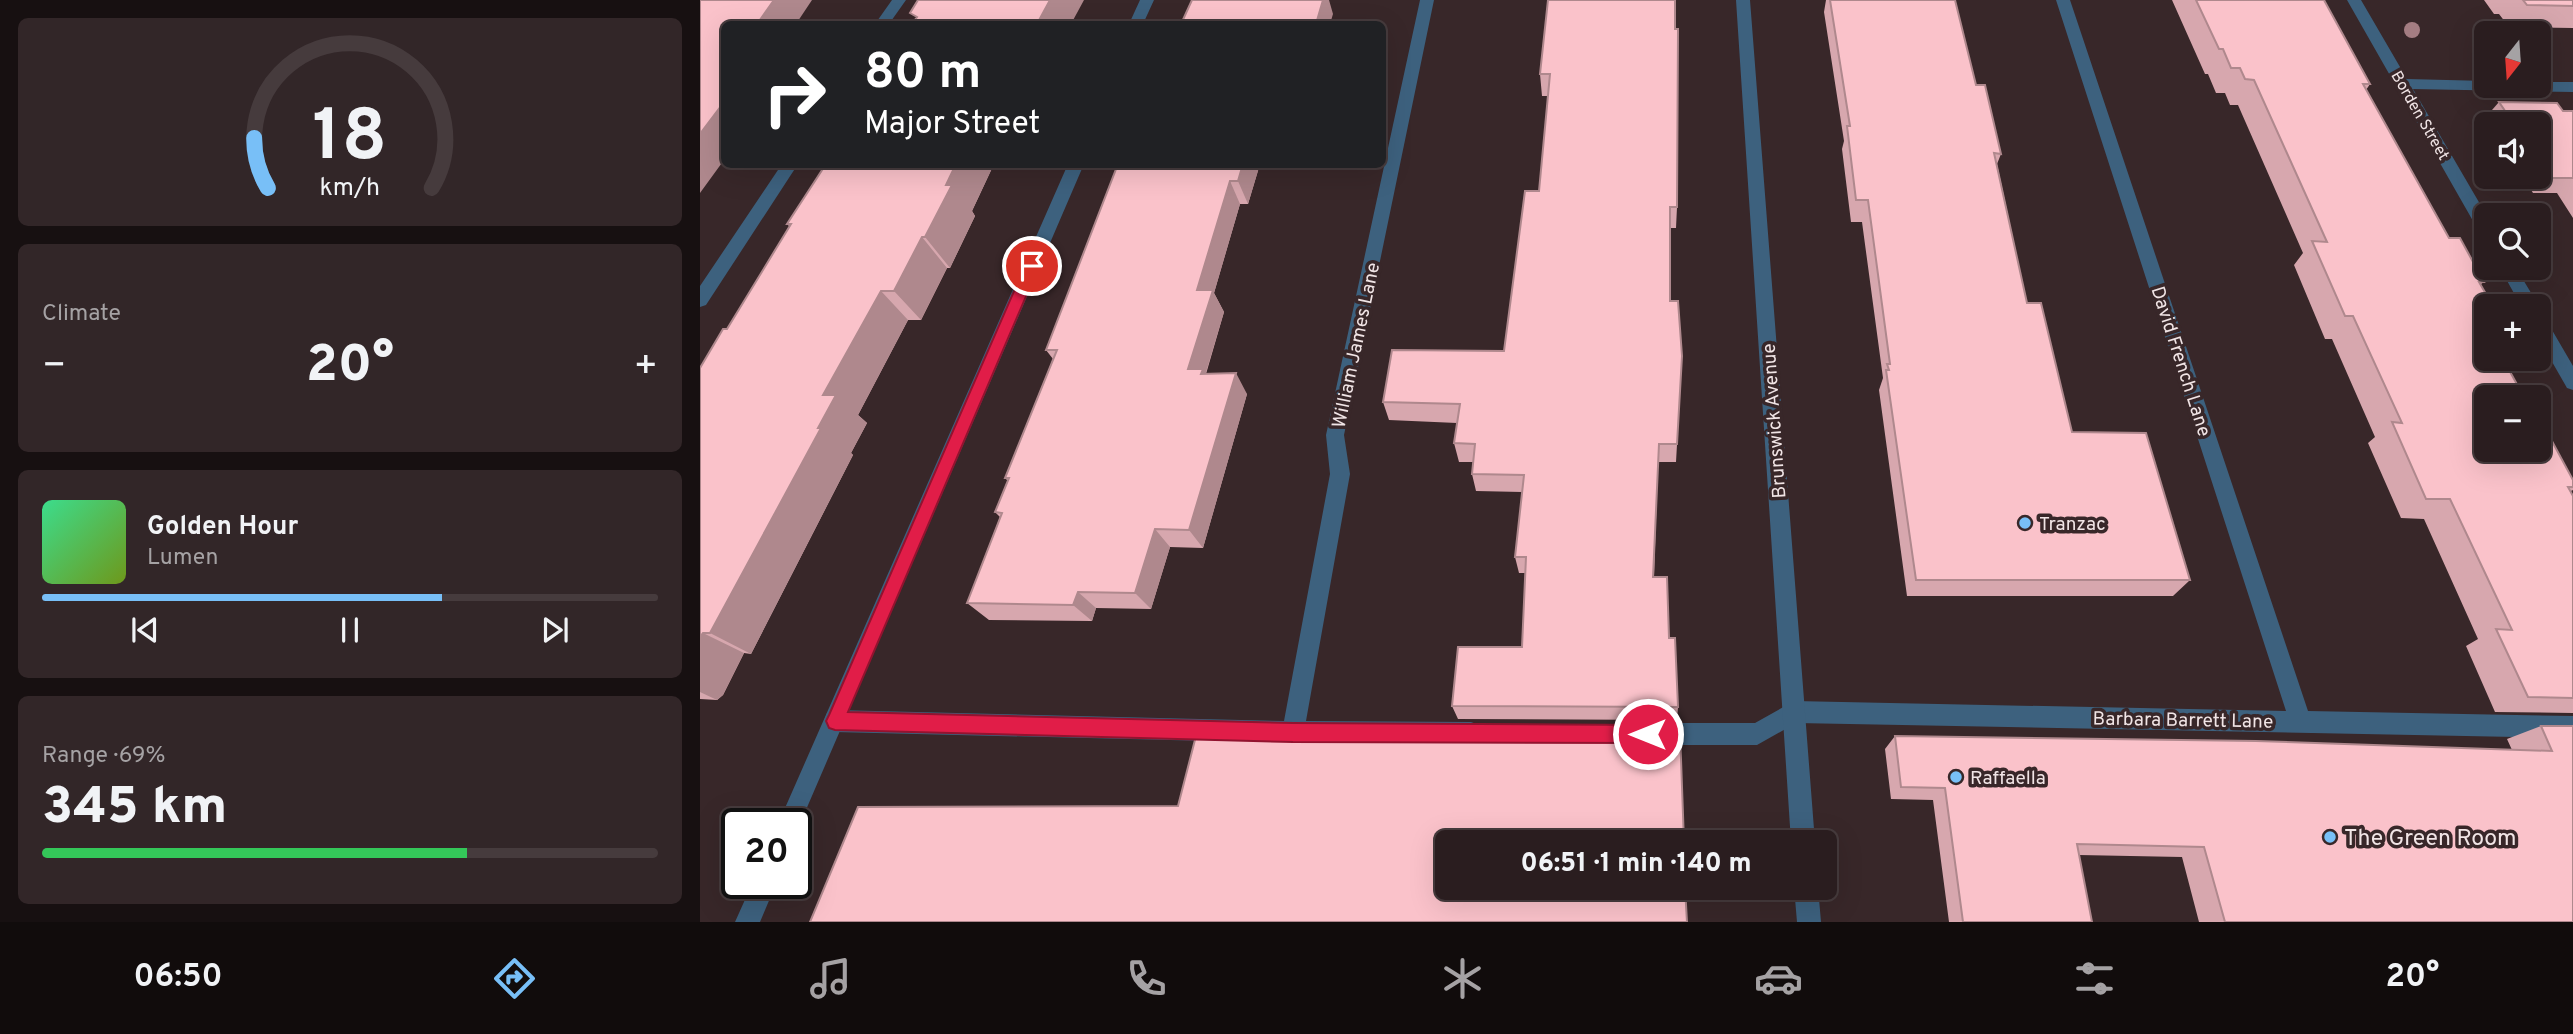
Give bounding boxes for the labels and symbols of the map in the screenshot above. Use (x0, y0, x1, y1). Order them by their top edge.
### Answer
north arrow (2474, 21, 2552, 98)
street label: Borden Street (2386, 68, 2453, 164)
pin (1002, 236, 1062, 296)
street label: William James Lane (1328, 260, 1386, 430)
street label: David French Lane (2144, 283, 2216, 440)
street label: Brunswick Avenue (1758, 343, 1792, 499)
place label: Tranzac (2039, 513, 2106, 537)
marker: Tranzac (2017, 515, 2033, 531)
position arrow (1611, 697, 1685, 771)
street label: Barbara Barrett Lane (2092, 707, 2273, 735)
place label: Raffaella (1970, 767, 2046, 791)
marker: Raffaella (1948, 769, 1964, 785)
speed limit sign: 20 (721, 808, 812, 899)
place label: The Green Room (2344, 825, 2517, 854)
marker: The Green Room (2322, 829, 2338, 845)

